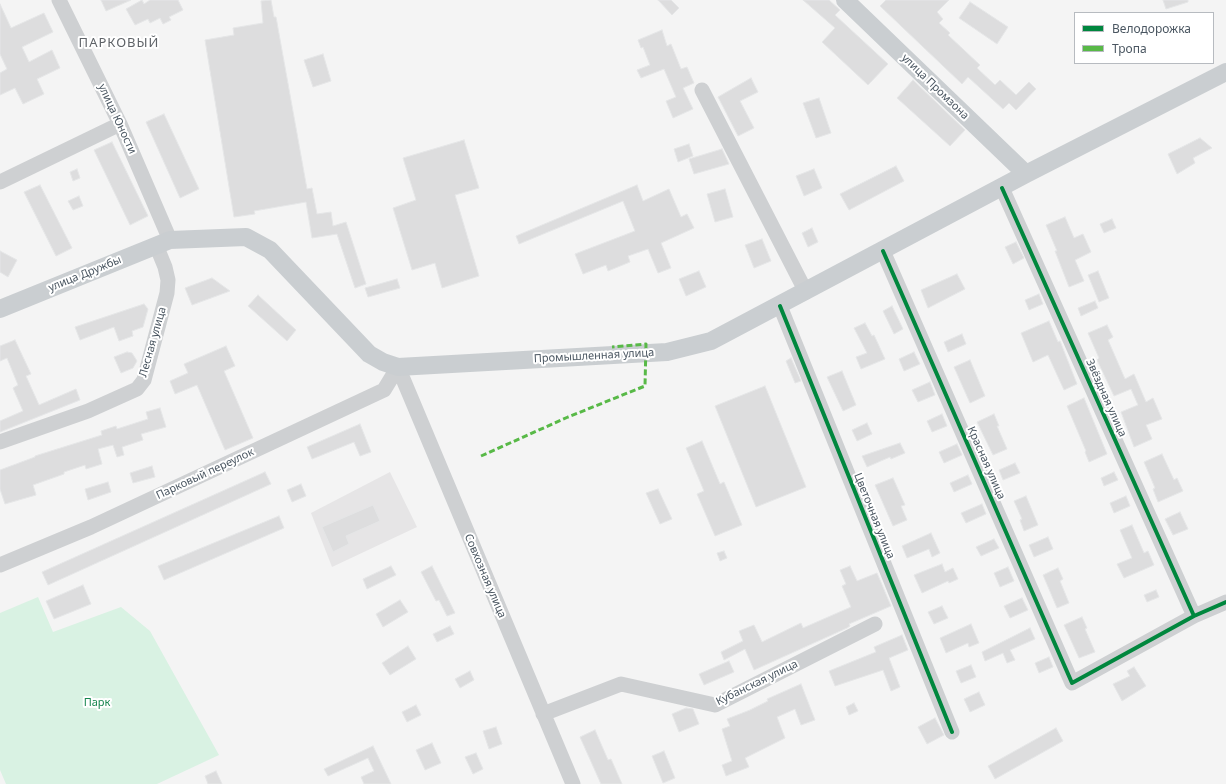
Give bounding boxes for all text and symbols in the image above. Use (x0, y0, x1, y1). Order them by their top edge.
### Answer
legend (1074, 12, 1214, 64)
text: Велодорожка (1112, 20, 1191, 37)
district label: ПАРКОВЫЙ (79, 35, 159, 51)
text: Тропа (1112, 40, 1147, 57)
street label: улица Промзона (899, 51, 971, 123)
street label: улица Юности (95, 82, 139, 156)
street label: улица Дружбы (47, 253, 123, 295)
street label: Лесная улица (137, 305, 169, 379)
street label: Промышленная улица (534, 346, 654, 366)
street label: Звёздная улица (1083, 357, 1129, 439)
street label: Красная улица (964, 425, 1008, 501)
street label: Парковый переулок (154, 446, 256, 502)
street label: Цветочная улица (851, 471, 897, 561)
street label: Совхозная улица (461, 532, 509, 620)
street label: Кубанская улица (714, 657, 800, 709)
park label: Парк (84, 696, 110, 710)

